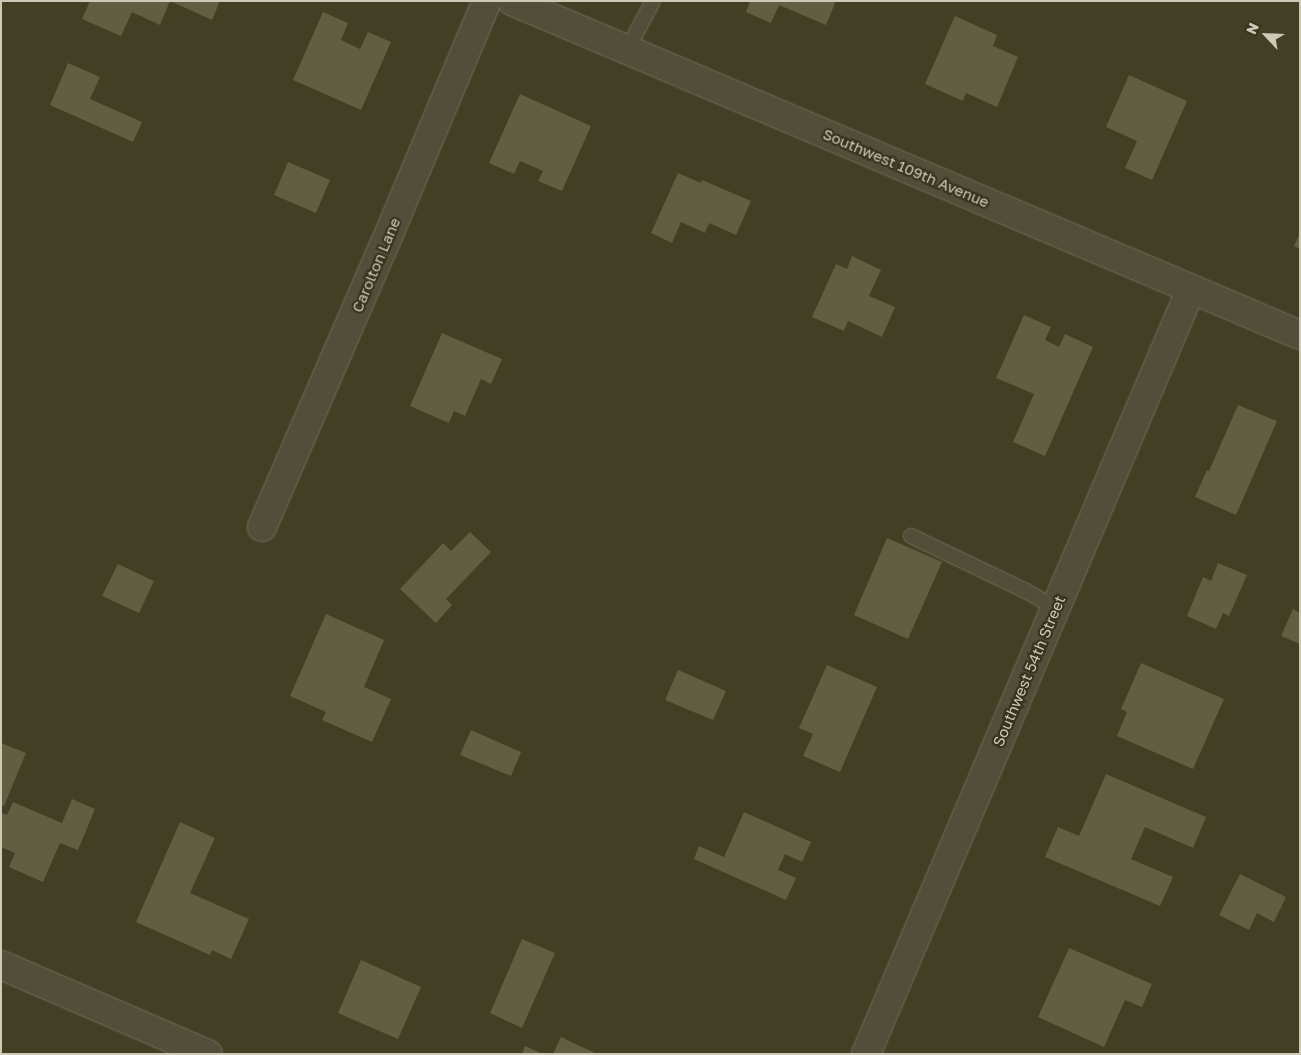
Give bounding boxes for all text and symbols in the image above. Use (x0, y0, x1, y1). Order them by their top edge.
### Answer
north arrow (1241, 10, 1291, 60)
text: N (1242, 20, 1262, 37)
street label: Southwest 109th Avenue (820, 125, 992, 211)
street label: Carolton Lane (348, 215, 404, 315)
street label: Southwest 54th Street (989, 593, 1069, 749)

